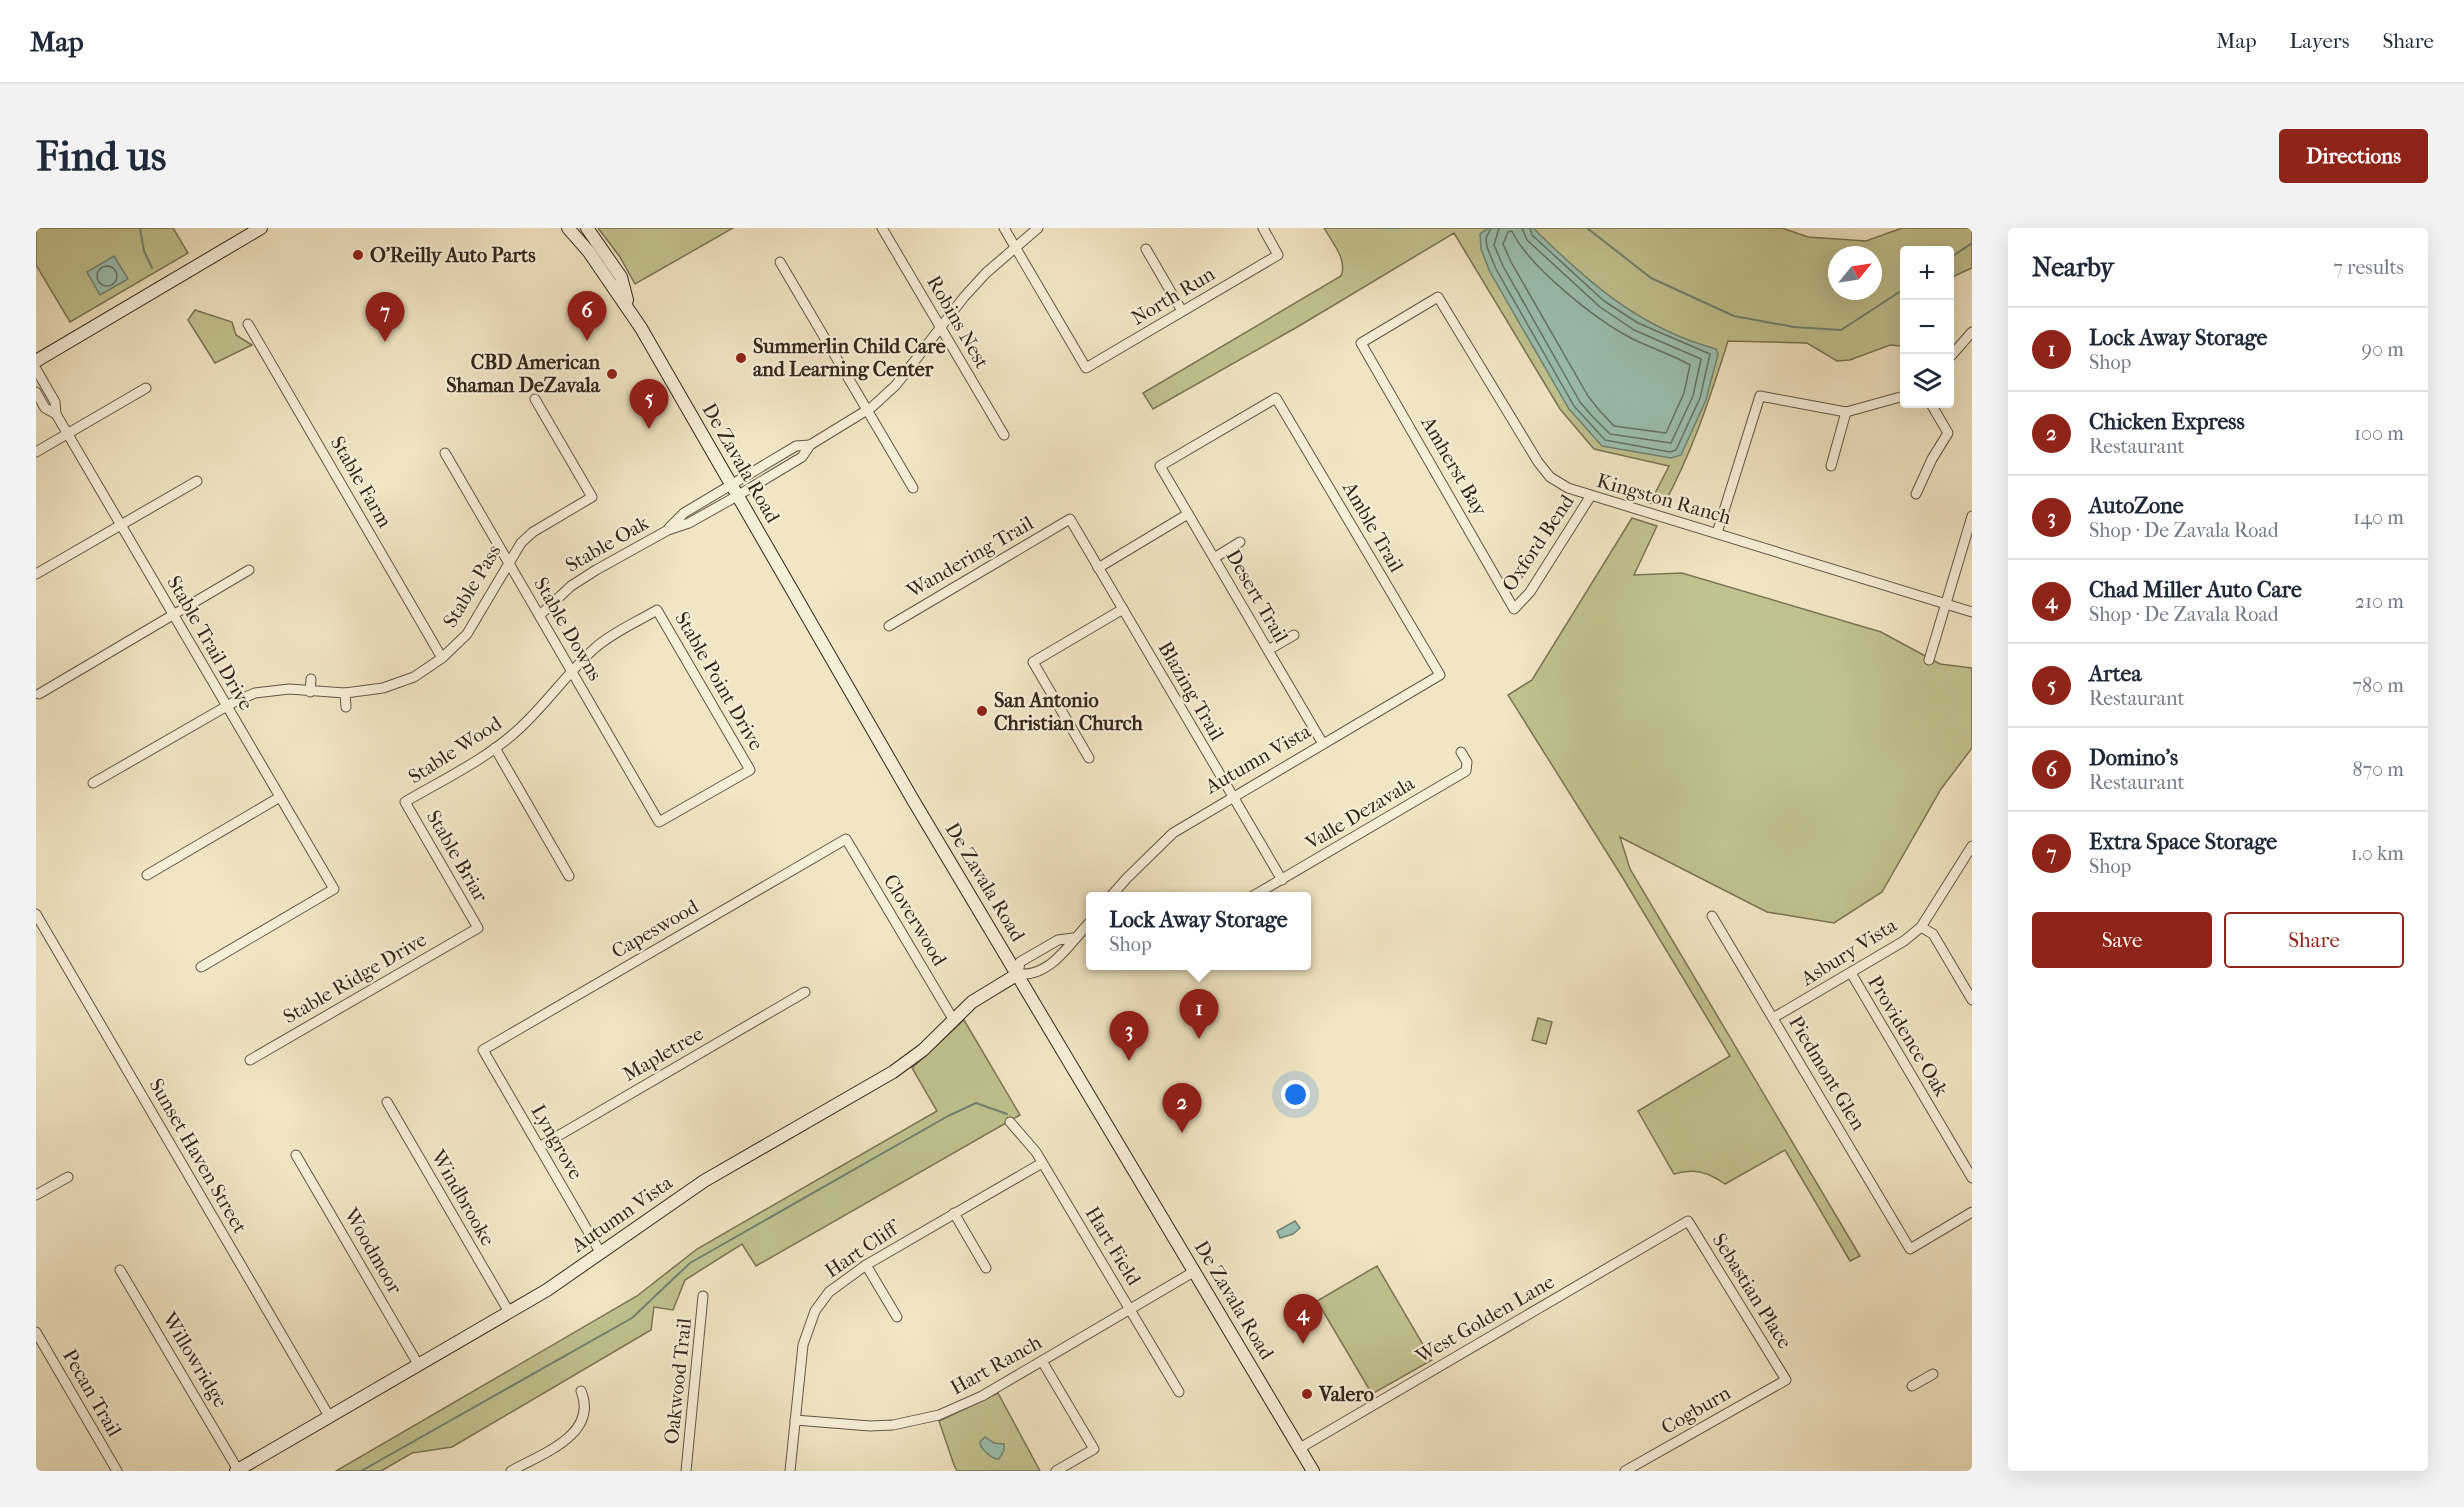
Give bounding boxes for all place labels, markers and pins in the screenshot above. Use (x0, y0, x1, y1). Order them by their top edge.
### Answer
place label: O'Reilly Auto Parts (370, 244, 536, 267)
marker: O'Reilly Auto Parts (351, 248, 365, 262)
pin: 6 (568, 291, 606, 341)
pin: 7 (366, 292, 404, 342)
place label: Summerlin Child Care and Learning Center (753, 335, 946, 381)
place label: CBD American Shaman DeZavala (446, 351, 601, 397)
marker: Summerlin Child Care and Learning Center (734, 351, 748, 365)
marker: CBD American Shaman DeZavala (605, 367, 619, 381)
pin: 5 (630, 380, 668, 429)
place label: San Antonio Christian Church (994, 689, 1144, 735)
marker: San Antonio Christian Church (975, 704, 989, 718)
pin: 1 (1180, 990, 1218, 1039)
pin: 3 (1110, 1012, 1148, 1061)
pin: 2 (1162, 1084, 1202, 1133)
pin: 4 (1284, 1294, 1322, 1344)
place label: Valero (1318, 1383, 1374, 1406)
marker: Valero (1300, 1387, 1314, 1401)

